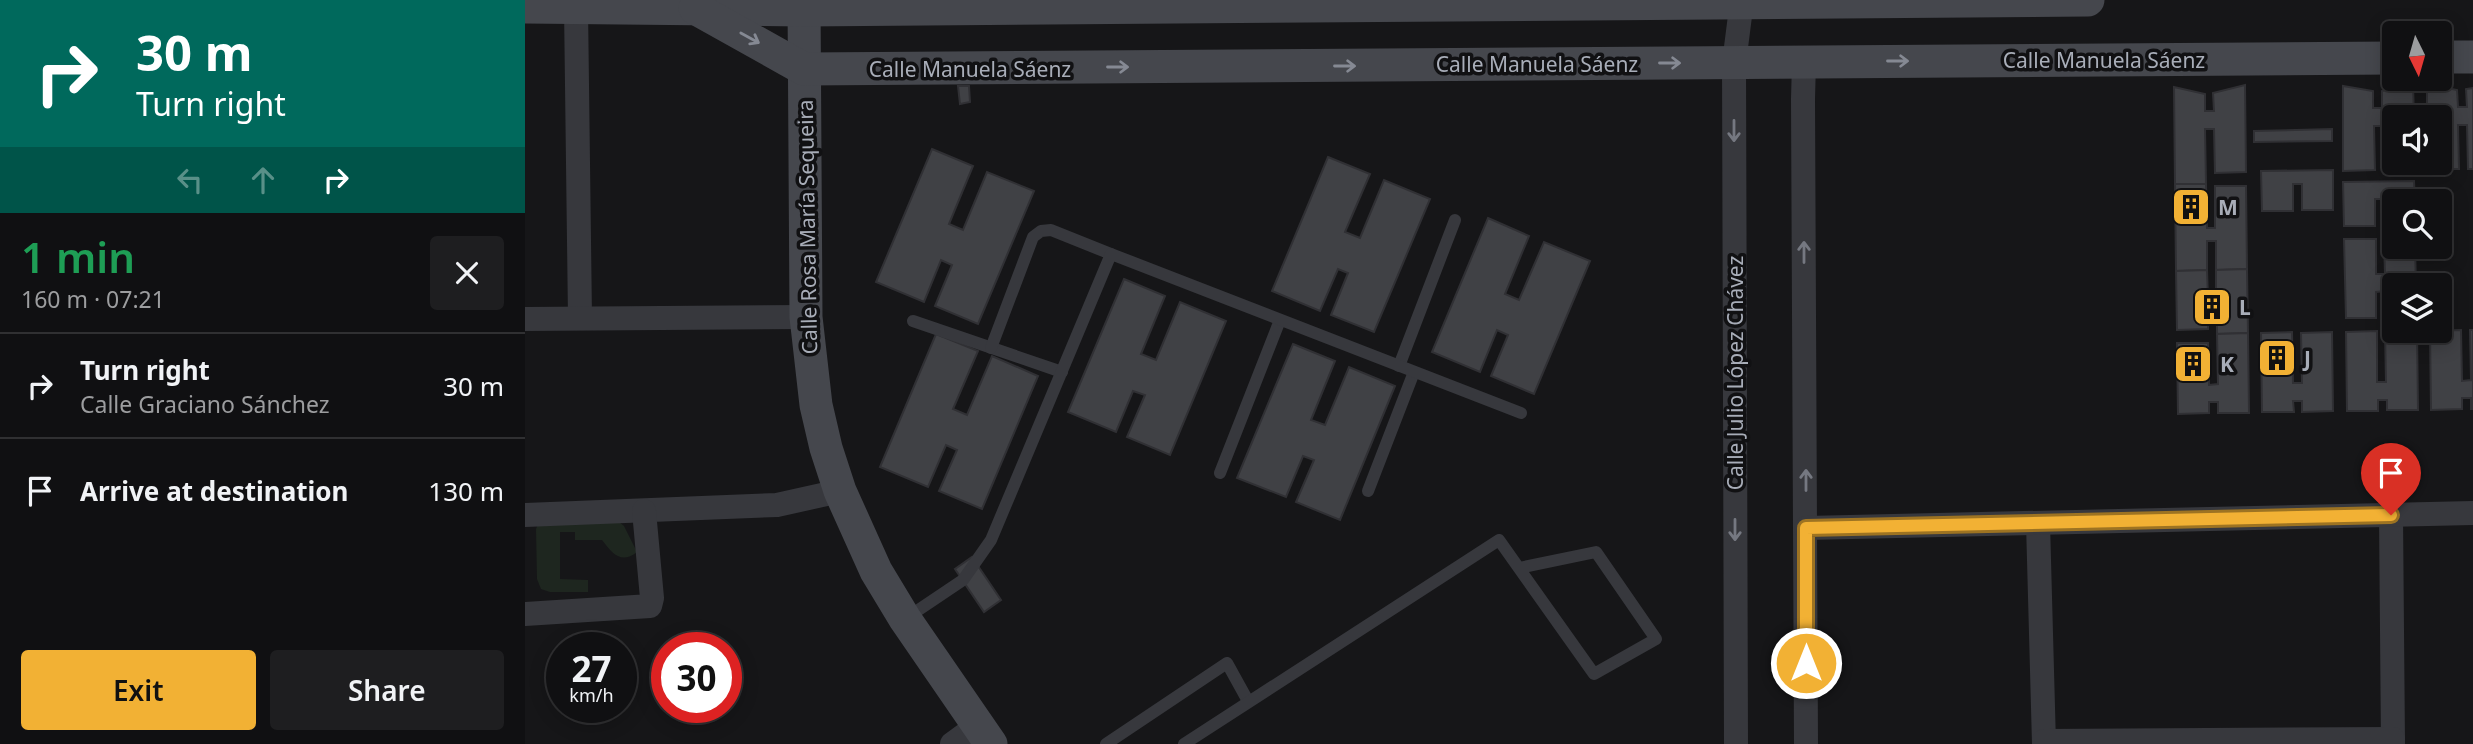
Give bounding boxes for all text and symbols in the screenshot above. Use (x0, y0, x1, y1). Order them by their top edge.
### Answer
text: 30 m (136, 19, 253, 85)
north arrow (2382, 21, 2452, 91)
map controls (2382, 21, 2452, 343)
icon: right (21, 28, 112, 119)
one-way arrow (739, 31, 759, 45)
street label: Calle Manuela Sáenz (2003, 46, 2205, 74)
street label: Calle Manuela Sáenz (1436, 50, 1638, 78)
one-way arrow (1886, 54, 1909, 68)
street label: Calle Manuela Sáenz (869, 55, 1071, 83)
one-way arrow (1659, 56, 1682, 70)
one-way arrow (1333, 59, 1356, 73)
one-way arrow (1106, 61, 1129, 74)
text: Turn right (136, 82, 286, 125)
street label: Calle Rosa María Sequeira (791, 99, 823, 355)
button: sound (2382, 105, 2452, 175)
one-way arrow (1727, 119, 1741, 142)
icon: left (171, 161, 209, 199)
icon: ahead (244, 161, 282, 199)
icon: right (317, 161, 355, 199)
building icon: M (2170, 186, 2212, 228)
button: search (2382, 189, 2452, 259)
place label: M (2218, 193, 2238, 221)
text: 1 min (21, 228, 135, 285)
button: close (430, 236, 504, 310)
one-way arrow (1797, 241, 1811, 264)
street label: Calle Julio López Chávez (1721, 256, 1749, 490)
button: layers (2382, 273, 2452, 343)
text: 160 m · 07:21 (21, 283, 165, 315)
building icon: L (2191, 286, 2233, 328)
place label: L (2239, 293, 2251, 321)
building icon: J (2256, 337, 2298, 379)
building icon: K (2172, 343, 2214, 385)
place label: J (2302, 344, 2311, 372)
place label: K (2220, 350, 2234, 378)
text: Turn right (80, 352, 210, 388)
icon: right (21, 367, 59, 405)
text: 30 m (443, 368, 504, 404)
text: Calle Graciano Sánchez (80, 388, 329, 420)
pin (2361, 443, 2421, 515)
icon: arrive (2372, 454, 2410, 492)
one-way arrow (1799, 469, 1812, 492)
icon: arrive (21, 472, 59, 510)
text: Arrive at destination (80, 473, 349, 509)
text: 130 m (428, 473, 504, 509)
one-way arrow (1728, 518, 1742, 541)
position arrow (1769, 626, 1843, 700)
speed limit sign: 30 (651, 632, 742, 723)
text: 27 (571, 645, 612, 692)
button: Exit (21, 650, 256, 730)
button: Share (270, 650, 504, 730)
text: km/h (569, 683, 614, 707)

